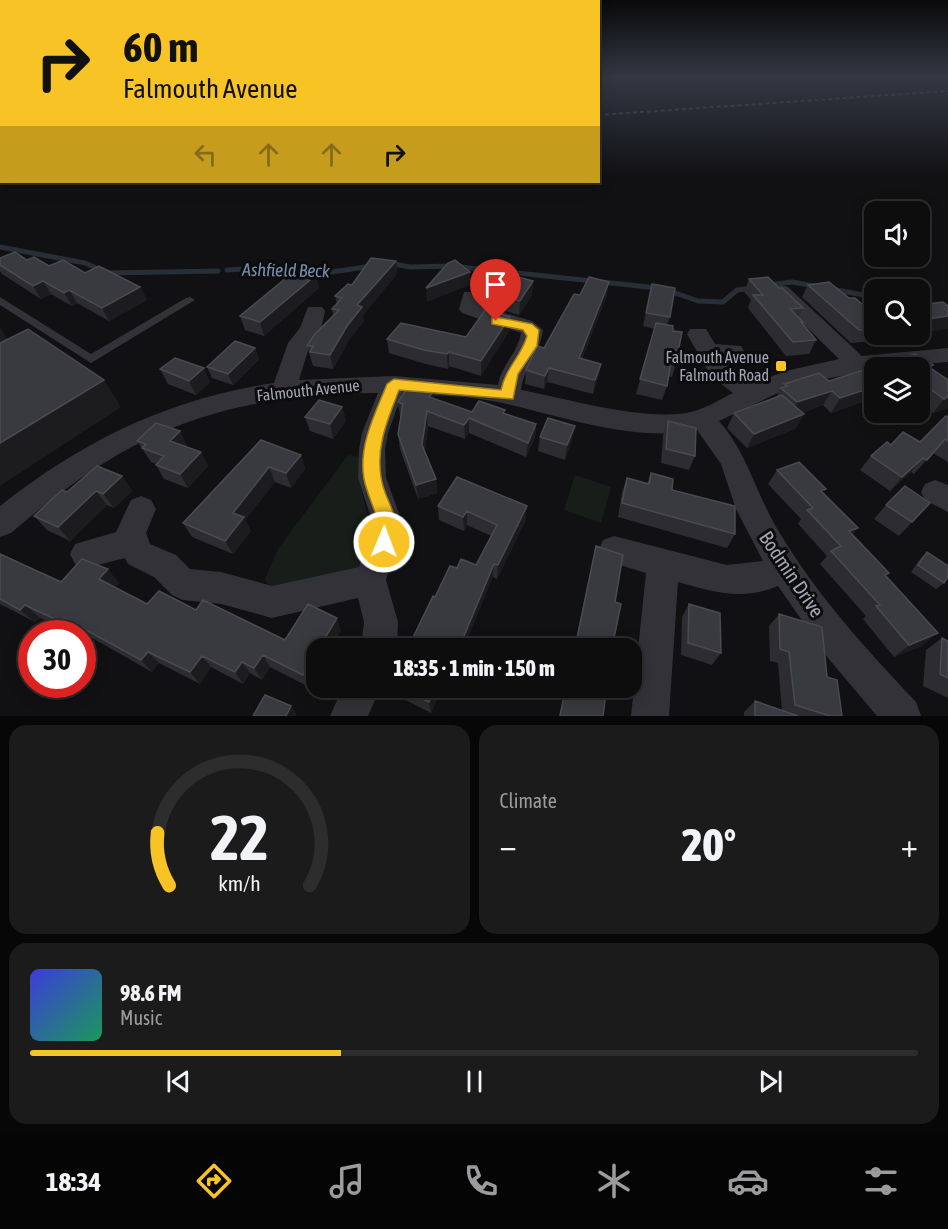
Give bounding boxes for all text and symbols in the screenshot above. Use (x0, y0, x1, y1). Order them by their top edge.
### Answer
text: 60 m (123, 23, 198, 71)
icon: right (24, 24, 102, 102)
text: Falmouth Avenue (123, 73, 298, 104)
icon: left (189, 138, 222, 171)
icon: ahead (252, 138, 285, 171)
icon: ahead (315, 138, 348, 171)
icon: right (378, 138, 411, 171)
map controls (864, 201, 930, 423)
button: sound (864, 201, 930, 267)
water label: Ashfield Beck (241, 259, 331, 281)
pin (470, 259, 521, 321)
icon: arrive (479, 268, 512, 301)
button: search (864, 279, 930, 345)
place label: Falmouth Avenue Falmouth Road (666, 348, 769, 384)
button: layers (864, 357, 930, 423)
marker: Falmouth Avenue Falmouth Road (774, 359, 788, 373)
street label: Falmouth Avenue (256, 376, 360, 404)
position arrow (352, 510, 416, 574)
street label: Bodmin Drive (755, 527, 829, 621)
speed limit sign: 30 (18, 620, 96, 698)
text: 18:35 · 1 min · 150 m (393, 655, 555, 681)
text: Climate (500, 789, 557, 812)
text: 22 (210, 802, 269, 873)
text: 20° (681, 819, 736, 871)
text: − (500, 826, 517, 864)
text: + (901, 826, 918, 864)
text: km/h (218, 872, 261, 897)
text: 98.6 FM (120, 980, 182, 1006)
text: Music (120, 1006, 162, 1029)
icon: previous (162, 1065, 195, 1098)
icon: pause (458, 1065, 491, 1098)
icon: next (754, 1065, 787, 1098)
icon: directions (193, 1160, 235, 1202)
icon: music (326, 1160, 368, 1202)
icon: phone (460, 1160, 502, 1202)
icon: climate (593, 1160, 635, 1202)
icon: car (727, 1160, 769, 1202)
icon: filters (860, 1160, 902, 1202)
text: 18:34 (46, 1166, 101, 1197)

